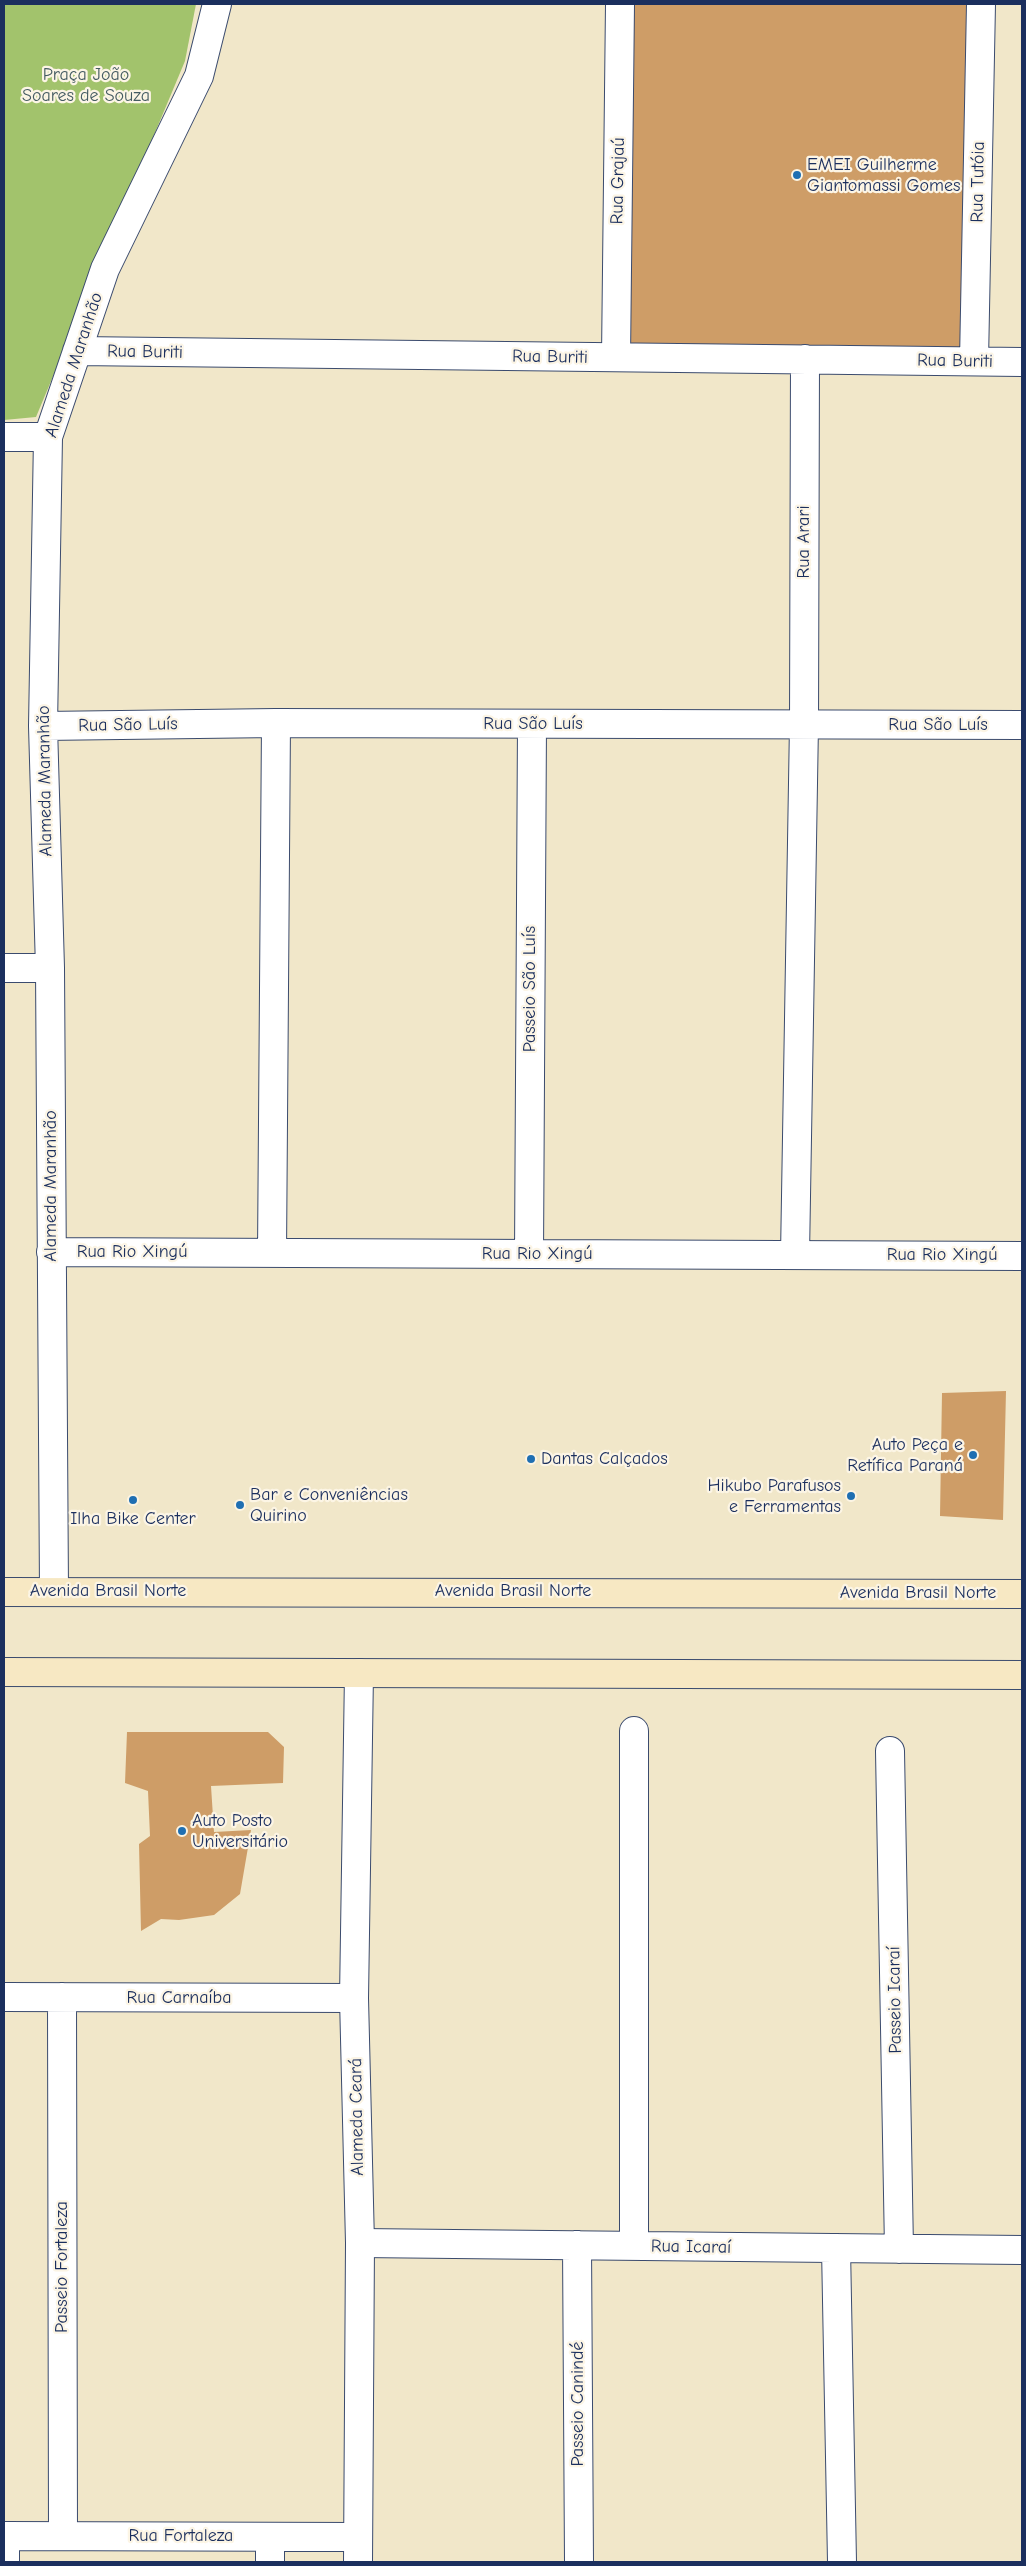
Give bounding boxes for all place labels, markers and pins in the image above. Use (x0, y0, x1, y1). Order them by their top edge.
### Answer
place label: EMEI Guilherme Giantomassi Gomes (807, 154, 960, 196)
marker: EMEI Guilherme Giantomassi Gomes (791, 169, 803, 181)
place label: Auto Peça e Retífica Paraná (847, 1434, 963, 1476)
place label: Dantas Calçados (541, 1448, 668, 1470)
marker: Auto Peça e Retífica Paraná (967, 1449, 979, 1461)
marker: Dantas Calçados (525, 1453, 537, 1465)
place label: Hikubo Parafusos e Ferramentas (708, 1475, 841, 1518)
place label: Bar e Conveniências Quirino (250, 1484, 408, 1526)
marker: Hikubo Parafusos e Ferramentas (845, 1490, 857, 1502)
marker: Ilha Bike Center (127, 1494, 139, 1506)
marker: Bar e Conveniências Quirino (234, 1499, 246, 1511)
place label: Ilha Bike Center (70, 1508, 196, 1530)
place label: Auto Posto Universitário (192, 1810, 288, 1852)
marker: Auto Posto Universitário (176, 1825, 188, 1837)

